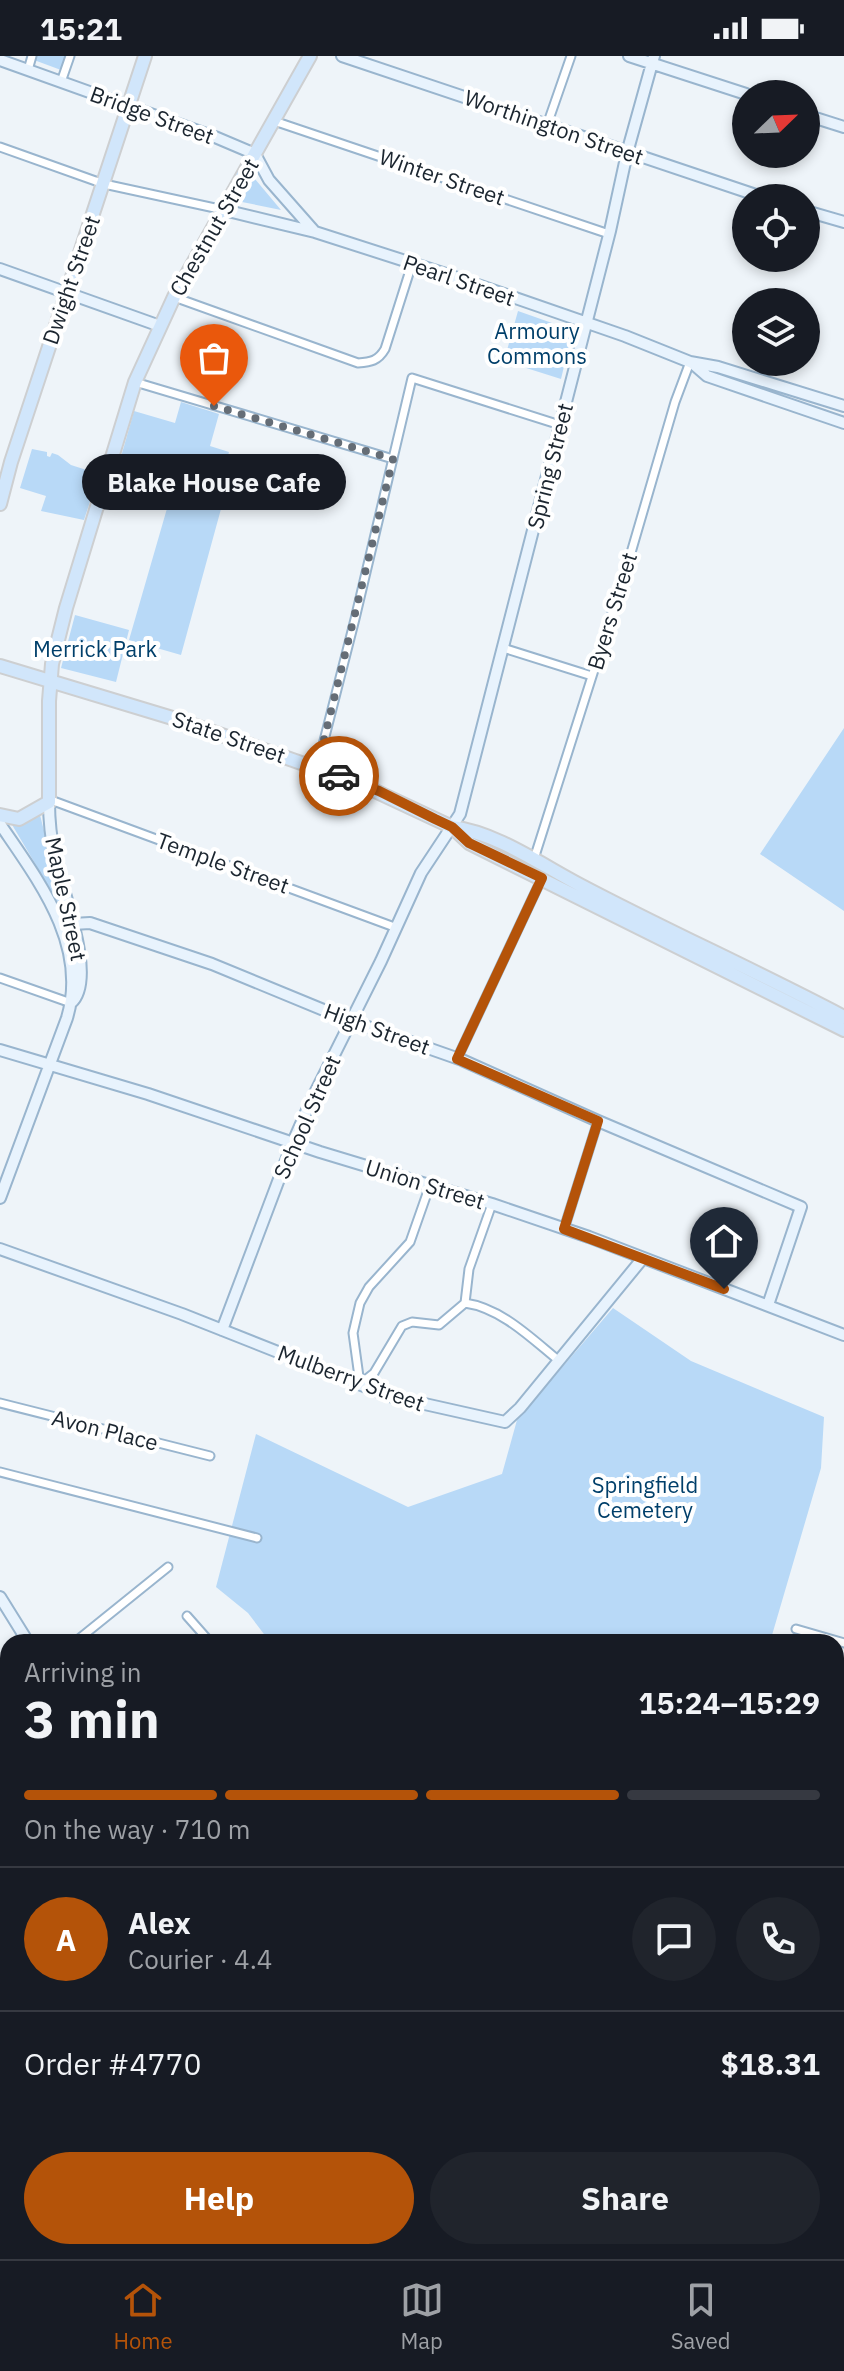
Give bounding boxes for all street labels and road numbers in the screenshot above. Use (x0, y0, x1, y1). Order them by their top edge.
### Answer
street label: Bridge Street (86, 79, 218, 150)
street label: Worthington Street (461, 82, 648, 171)
street label: Winter Street (376, 142, 509, 212)
street label: Chestnut Street (162, 152, 265, 301)
street label: Dwight Street (35, 212, 106, 348)
street label: Pearl Street (399, 247, 519, 312)
street label: Spring Street (520, 400, 579, 532)
street label: Byers Street (580, 549, 643, 673)
street label: State Street (169, 704, 289, 769)
street label: Temple Street (153, 825, 293, 900)
street label: Maple Street (39, 834, 94, 964)
street label: High Street (320, 996, 434, 1061)
street label: School Street (266, 1050, 347, 1183)
street label: Union Street (362, 1152, 488, 1215)
street label: Mulberry Street (274, 1338, 429, 1418)
street label: Avon Place (49, 1402, 161, 1457)

